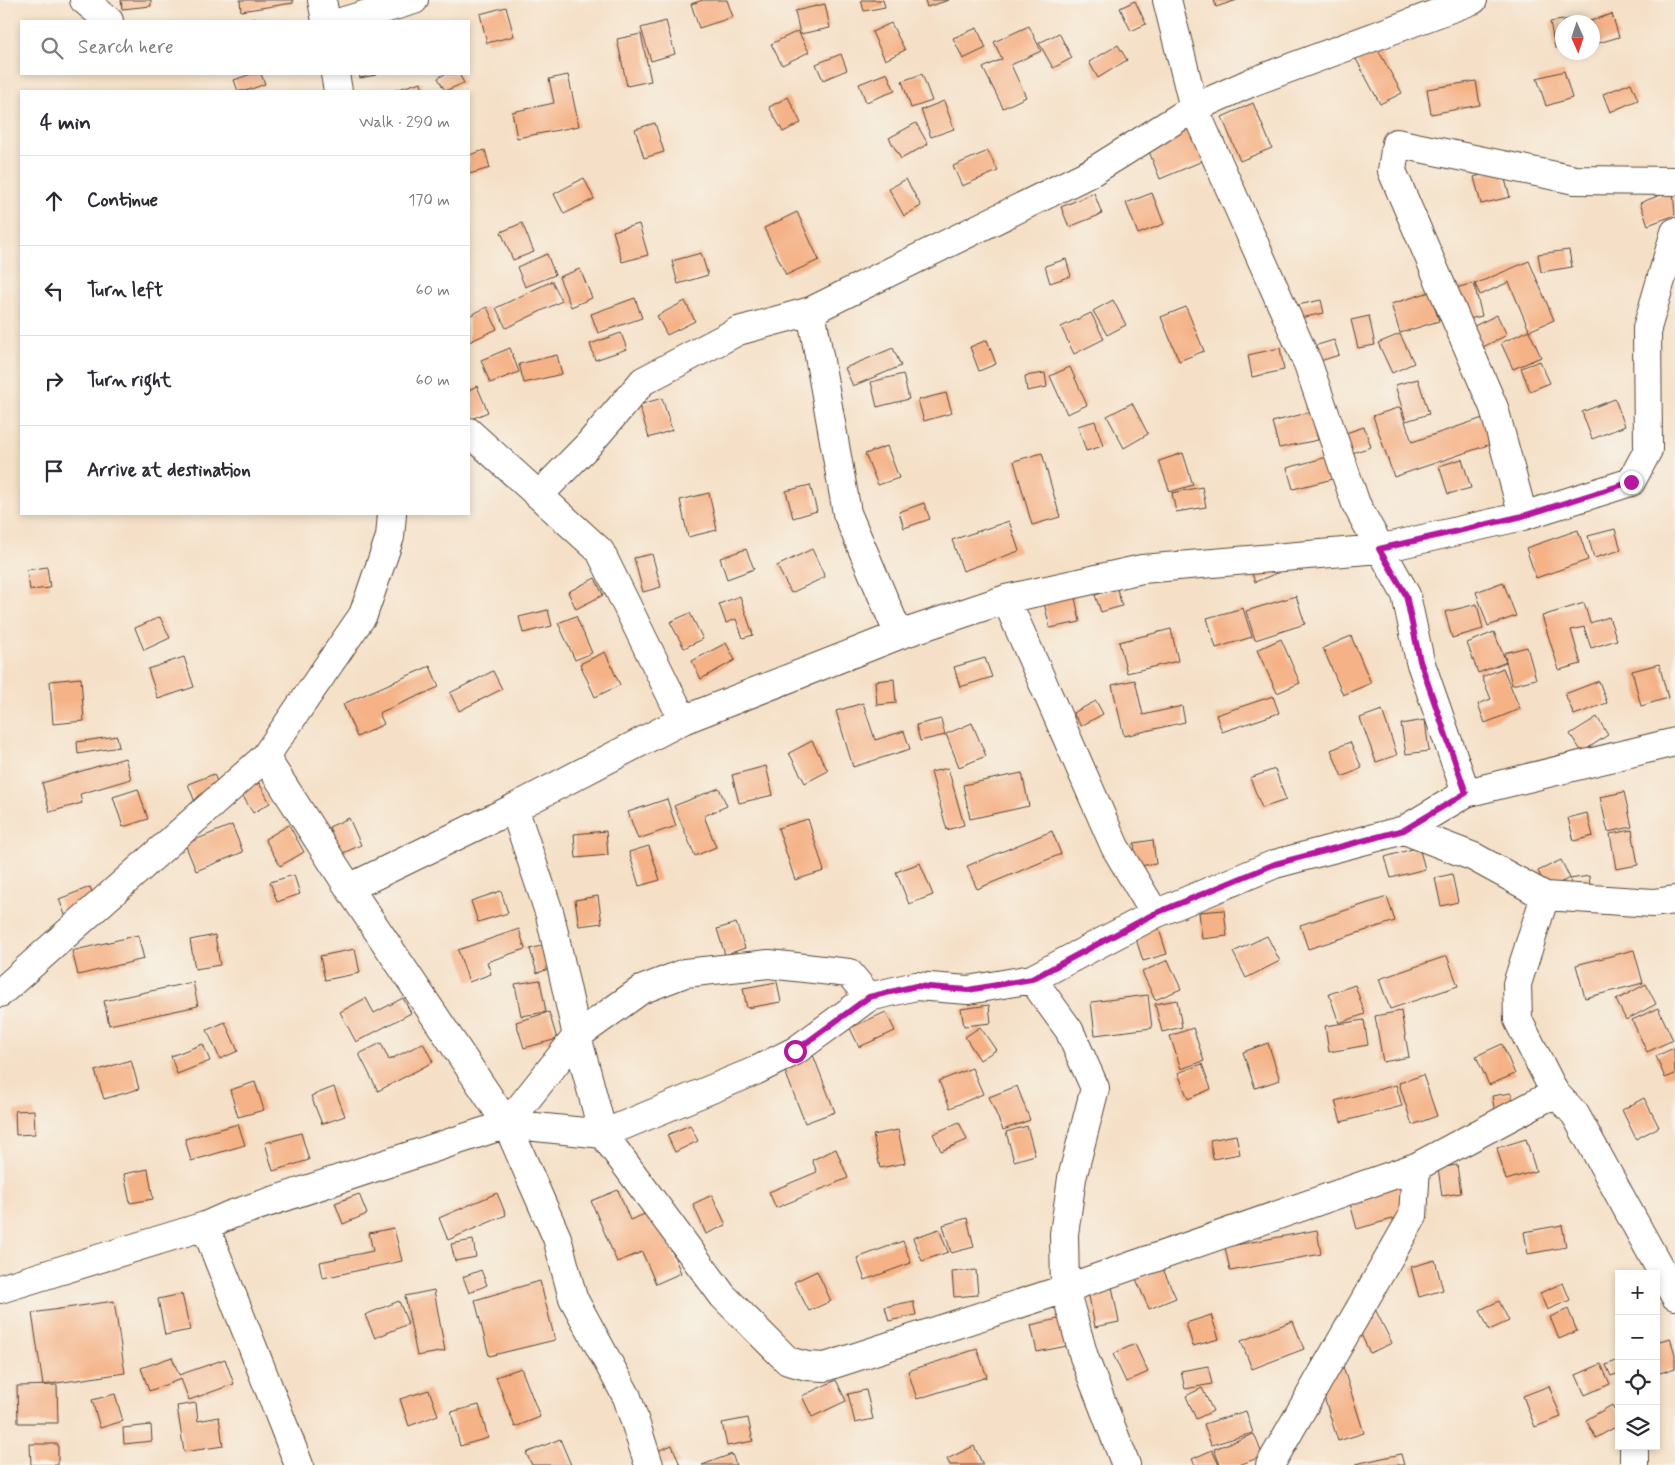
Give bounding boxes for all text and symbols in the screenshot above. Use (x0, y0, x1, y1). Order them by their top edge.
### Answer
north arrow (1555, 15, 1600, 60)
search box (20, 20, 470, 75)
icon: search (38, 34, 66, 62)
text: Search here (78, 35, 174, 60)
text: 4 min (40, 109, 91, 137)
text: Walk · 290 m (359, 112, 450, 133)
icon: ahead (40, 187, 68, 215)
text: Continue (87, 188, 158, 213)
text: 170 m (408, 190, 450, 211)
icon: left (40, 277, 68, 305)
text: Turn left (87, 278, 163, 303)
text: 60 m (416, 280, 450, 301)
icon: right (40, 367, 68, 395)
text: Turn right (87, 368, 171, 393)
text: 60 m (416, 370, 450, 391)
icon: arrive (40, 457, 68, 485)
text: Arrive at destination (87, 458, 251, 483)
route end (1620, 471, 1643, 494)
route start (784, 1040, 807, 1063)
map controls (1615, 1270, 1660, 1450)
button: + (1615, 1270, 1660, 1315)
button: − (1615, 1315, 1660, 1360)
button: locate (1615, 1360, 1660, 1405)
button: layers (1615, 1405, 1660, 1450)

